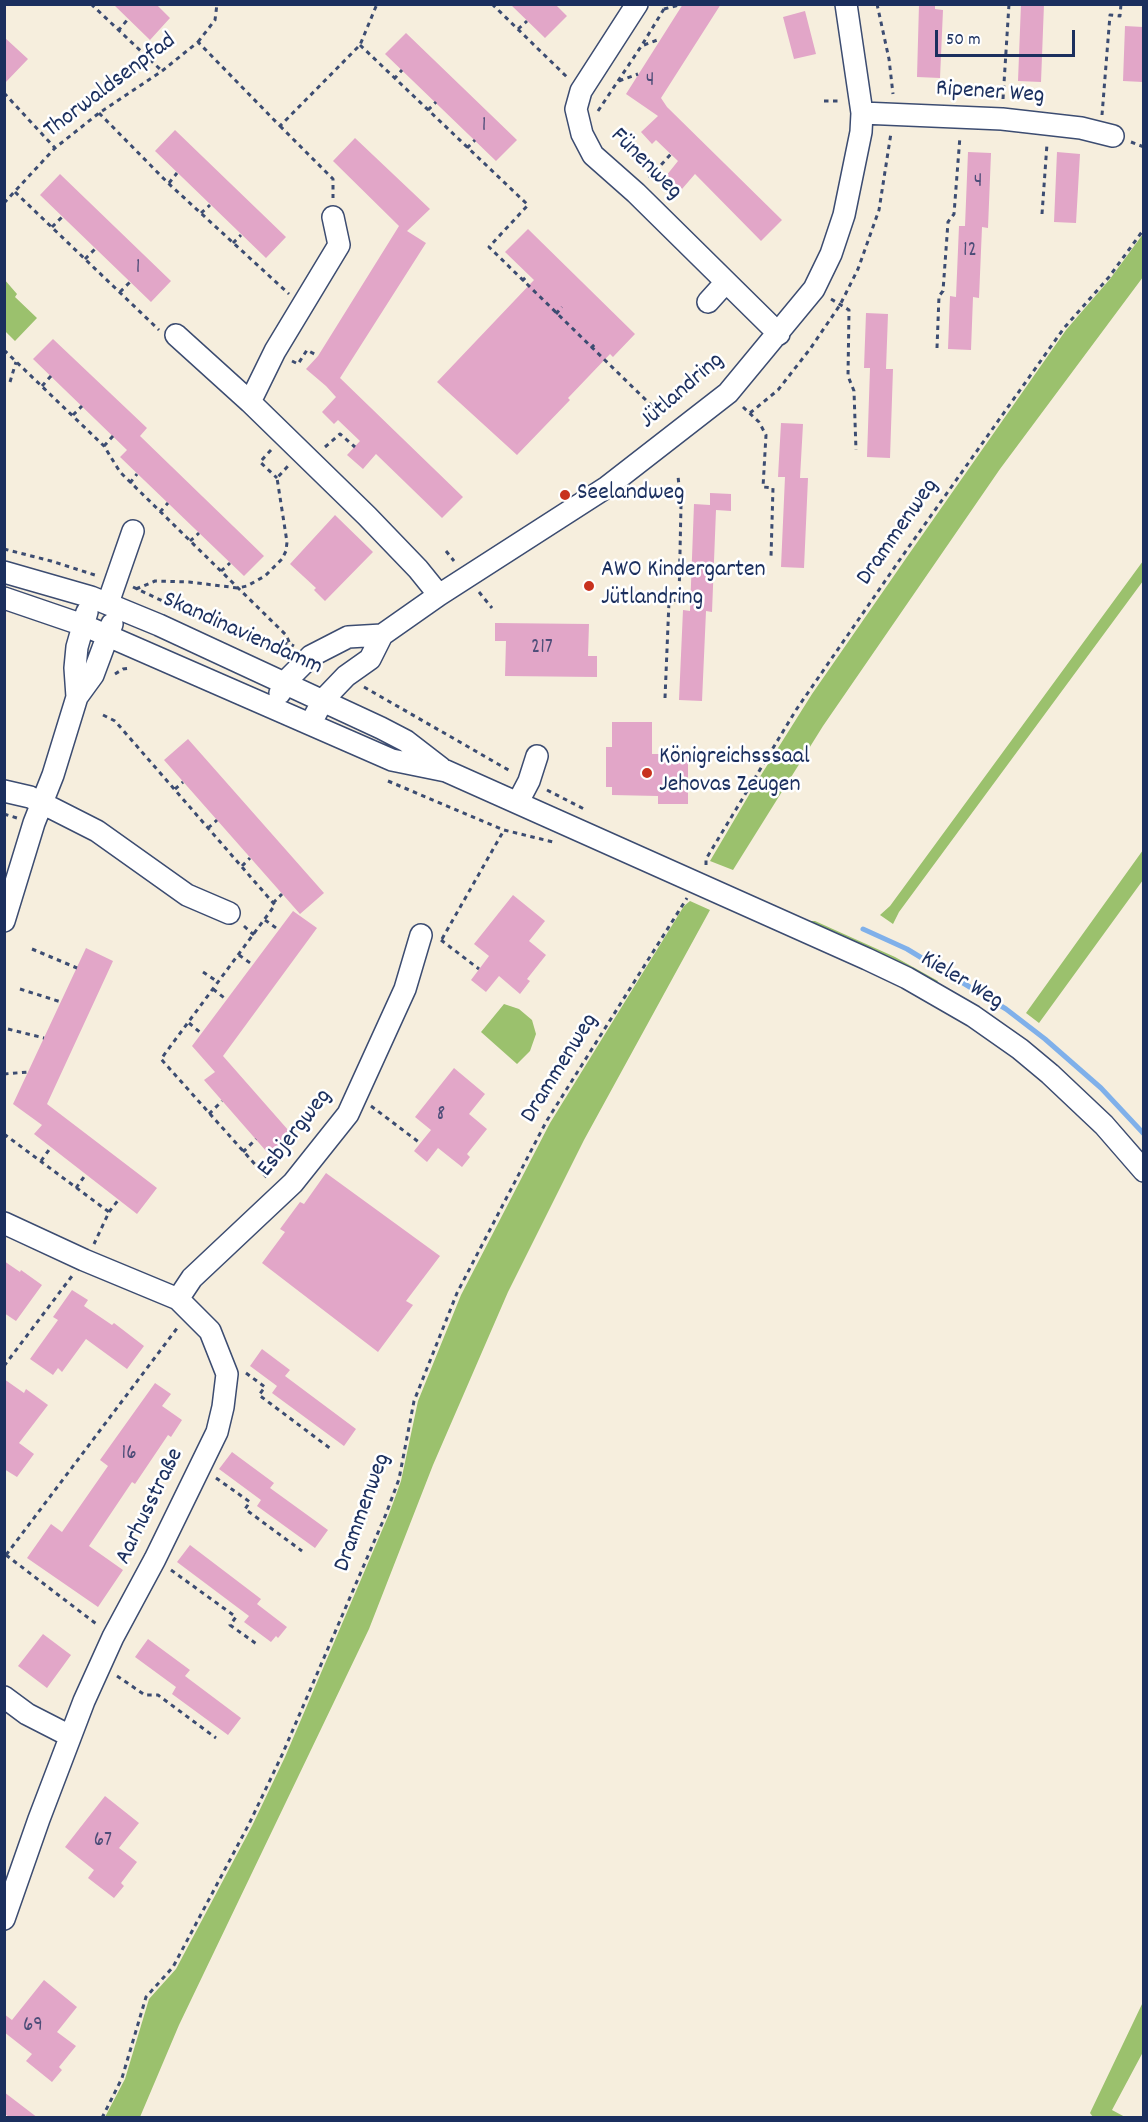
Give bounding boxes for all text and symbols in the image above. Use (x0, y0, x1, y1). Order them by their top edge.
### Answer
scale bar (938, 18, 1078, 56)
street label: Thorwaldsenpfad (39, 28, 183, 146)
text: 50 m (946, 28, 981, 53)
house number: 4 (646, 69, 654, 95)
street label: Ripener Weg (935, 76, 1045, 112)
house number: 1 (482, 114, 486, 140)
street label: Fünenweg (603, 123, 687, 207)
house number: 4 (974, 170, 982, 196)
house number: 12 (963, 239, 977, 265)
house number: 1 (136, 256, 140, 282)
street label: Jütlandring (635, 348, 731, 436)
street label: Drammenweg (852, 474, 946, 592)
place label: Seelandweg (577, 481, 685, 509)
marker: Seelandweg (558, 488, 572, 502)
place label: AWO Kindergarten Jütlandring (601, 558, 766, 614)
marker: AWO Kindergarten Jütlandring (582, 579, 596, 593)
street label: Skandinaviendamm (157, 587, 327, 683)
house number: 217 (531, 636, 553, 662)
place label: Königreichsssaal Jehovas Zeugen (659, 745, 810, 801)
marker: Königreichsssaal Jehovas Zeugen (640, 766, 654, 780)
street label: Kieler Weg (914, 946, 1008, 1018)
street label: Drammenweg (516, 1009, 606, 1129)
street label: Esbjergweg (253, 1084, 339, 1184)
house number: 8 (437, 1103, 445, 1129)
house number: 16 (122, 1442, 136, 1468)
street label: Aarhusstraße (110, 1444, 192, 1570)
street label: Drammenweg (329, 1450, 399, 1576)
house number: 67 (94, 1829, 112, 1855)
house number: 69 (23, 2014, 43, 2040)

